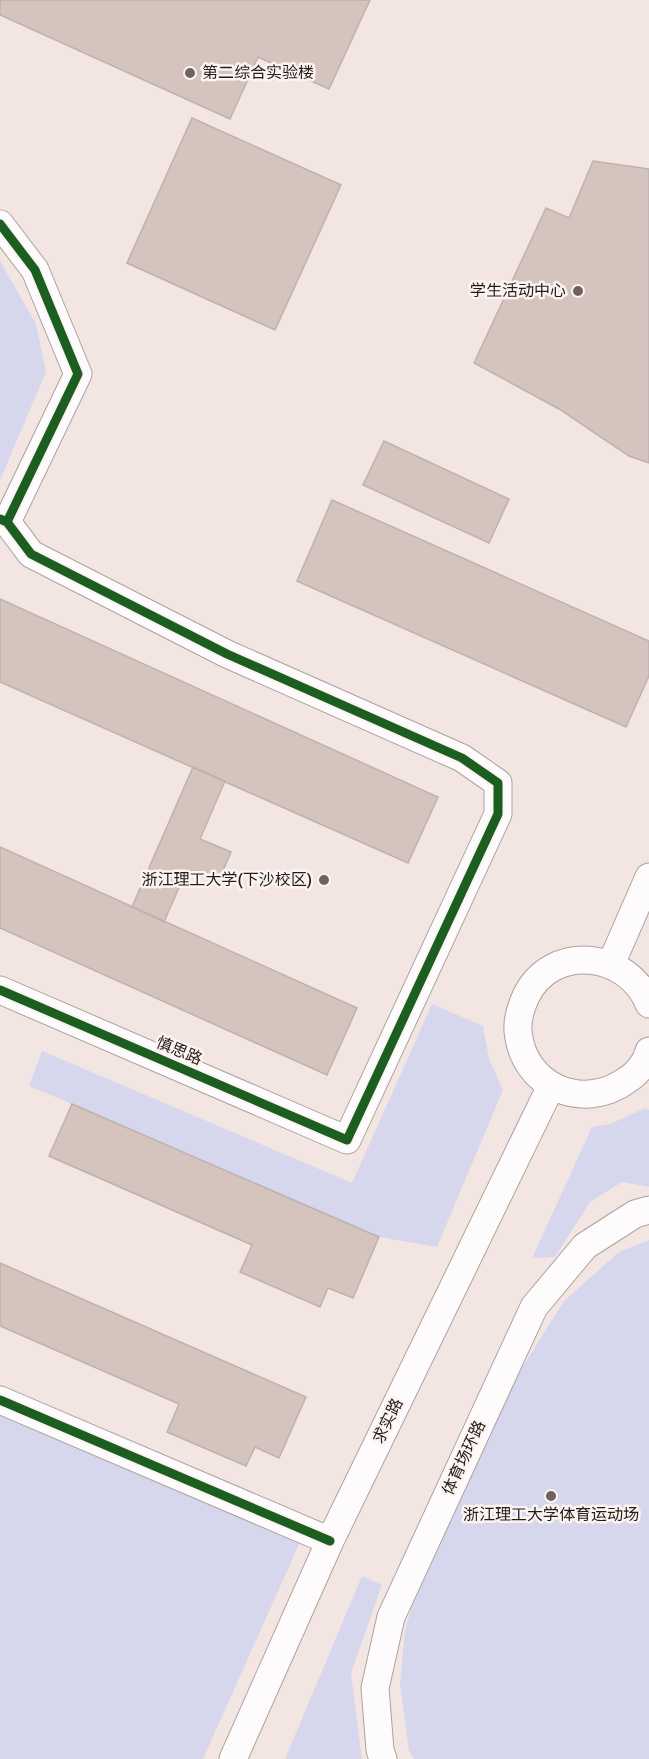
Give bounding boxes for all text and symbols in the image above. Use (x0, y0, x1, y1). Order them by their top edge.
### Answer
place label: 第二综合实验楼 (202, 63, 314, 83)
marker: 第二综合实验楼 (183, 66, 197, 80)
place label: 学生活动中心 (470, 281, 566, 301)
marker: 学生活动中心 (571, 284, 585, 298)
place label: 浙江理工大学(下沙校区) (141, 870, 312, 890)
marker: 浙江理工大学(下沙校区) (317, 873, 331, 887)
street label: 慎思路 (153, 1032, 205, 1070)
street label: 求实路 (368, 1395, 408, 1447)
street label: 体育场环路 (438, 1418, 490, 1498)
marker: 浙江理工大学体育运动场 (544, 1489, 558, 1503)
place label: 浙江理工大学体育运动场 (463, 1505, 639, 1525)

